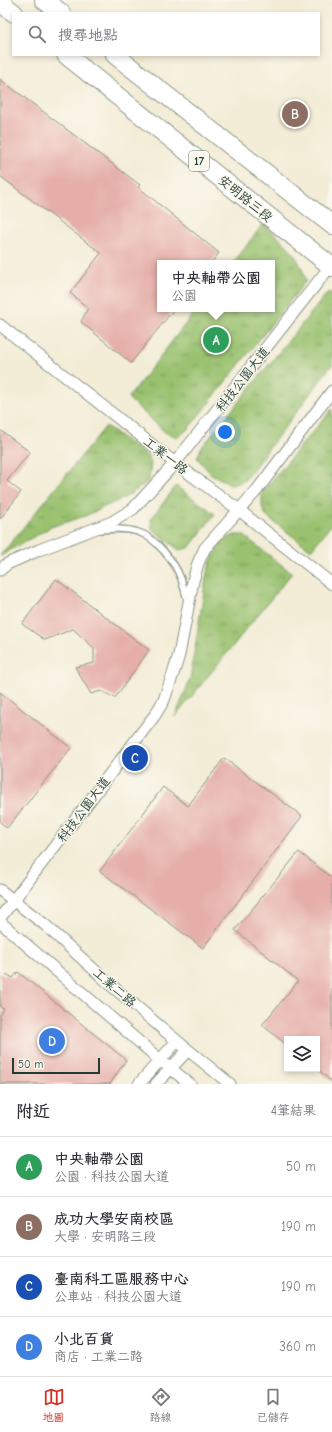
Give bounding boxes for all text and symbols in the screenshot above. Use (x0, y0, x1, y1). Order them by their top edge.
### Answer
search box (12, 12, 320, 56)
icon: search (26, 23, 48, 45)
text: 搜尋地點 (58, 26, 118, 44)
pin: B (282, 99, 308, 129)
road number: 17 (189, 151, 209, 171)
street label: 安明路三段 (216, 172, 276, 225)
popup (157, 260, 275, 312)
text: 中央軸帶公園 (171, 269, 261, 287)
text: 公園 (171, 288, 197, 303)
pin: A (203, 325, 229, 355)
street label: 科技公園大道 (212, 344, 272, 415)
your location (215, 422, 235, 442)
street label: 工業一路 (141, 433, 191, 477)
pin: C (122, 743, 148, 773)
street label: 科技公園大道 (54, 774, 113, 845)
street label: 工業二路 (90, 965, 139, 1010)
pin: D (39, 1026, 65, 1056)
map controls (284, 1036, 320, 1072)
button: layers (284, 1036, 320, 1072)
scale bar (12, 1056, 100, 1075)
text: 50 m (18, 1058, 43, 1071)
text: 附近 (16, 1102, 50, 1121)
text: 4筆結果 (271, 1103, 316, 1118)
text: 中央軸帶公園 (54, 1150, 144, 1168)
text: A (25, 1159, 33, 1174)
text: 50 m (286, 1159, 316, 1174)
text: 公園 · 科技公園大道 (54, 1169, 169, 1184)
text: 成功大學安南校區 (54, 1210, 174, 1228)
text: B (25, 1219, 33, 1234)
text: 190 m (281, 1219, 316, 1234)
text: 大學 · 安明路三段 (54, 1229, 156, 1244)
text: 臺南科工區服務中心 (54, 1270, 189, 1288)
text: C (25, 1279, 33, 1294)
text: 190 m (281, 1279, 316, 1294)
text: 公車站 · 科技公園大道 (54, 1289, 182, 1304)
text: 小北百貨 (54, 1330, 114, 1348)
text: D (25, 1339, 33, 1354)
text: 360 m (279, 1339, 316, 1354)
text: 商店 · 工業二路 (54, 1349, 143, 1364)
tab: 地圖 (43, 1386, 65, 1424)
tab: 路線 (150, 1386, 172, 1424)
tab: 已儲存 (257, 1386, 290, 1424)

